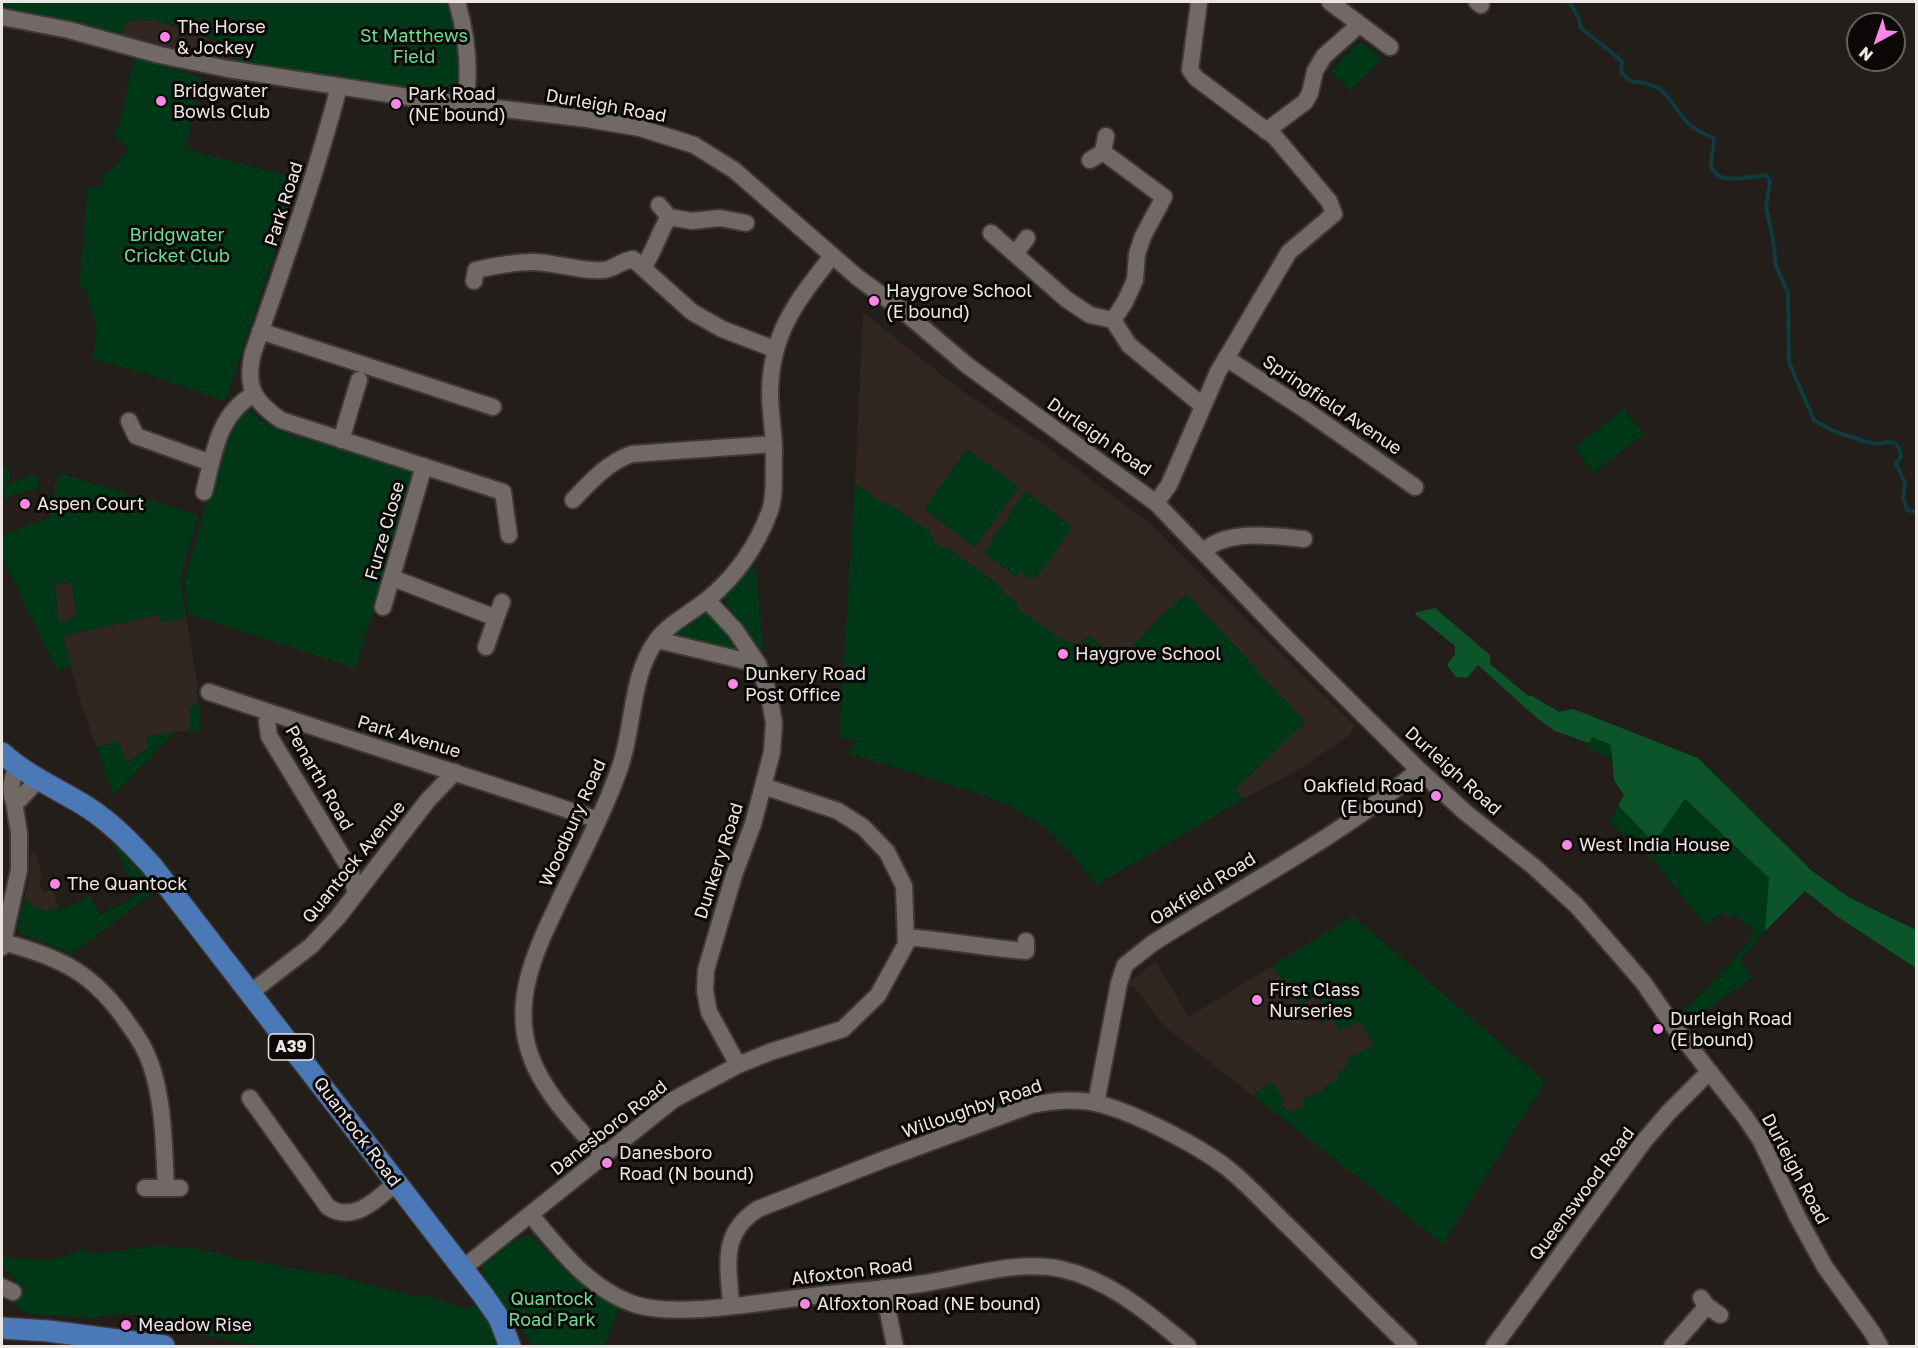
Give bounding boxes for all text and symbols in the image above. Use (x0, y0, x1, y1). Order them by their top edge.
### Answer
north arrow (1846, 12, 1906, 72)
place label: The Horse & Jockey (177, 16, 266, 58)
park label: St Matthews Field (360, 25, 468, 68)
marker: The Horse & Jockey (158, 30, 172, 44)
text: N (1855, 43, 1877, 66)
place label: Bridgwater Bowls Club (173, 80, 270, 122)
place label: Park Road (NE bound) (408, 83, 506, 125)
street label: Durleigh Road (544, 85, 668, 127)
marker: Bridgwater Bowls Club (154, 94, 168, 108)
marker: Park Road (NE bound) (389, 97, 403, 111)
street label: Park Road (260, 159, 308, 249)
park label: Bridgwater Cricket Club (124, 224, 230, 266)
place label: Haygrove School (E bound) (886, 280, 1032, 322)
marker: Haygrove School (E bound) (867, 294, 881, 308)
street label: Springfield Avenue (1258, 350, 1406, 460)
street label: Durleigh Road (1043, 393, 1155, 481)
street label: Furze Close (361, 479, 409, 583)
place label: Aspen Court (37, 493, 144, 515)
marker: Aspen Court (18, 497, 32, 511)
place label: Haygrove School (1075, 643, 1221, 665)
marker: Haygrove School (1056, 647, 1070, 661)
place label: Dunkery Road Post Office (745, 663, 866, 706)
marker: Dunkery Road Post Office (726, 677, 740, 691)
street label: Park Avenue (355, 711, 463, 763)
street label: Penarth Road (280, 722, 358, 834)
street label: Durleigh Road (1400, 722, 1506, 820)
street label: Woodbury Road (535, 756, 611, 890)
place label: Oakfield Road (E bound) (1303, 775, 1424, 818)
marker: Oakfield Road (E bound) (1429, 789, 1443, 803)
street label: Quantock Avenue (298, 796, 410, 928)
street label: Dunkery Road (690, 800, 748, 922)
place label: West India House (1579, 834, 1730, 856)
marker: West India House (1560, 838, 1574, 852)
street label: Oakfield Road (1146, 848, 1260, 930)
place label: The Quantock (67, 873, 187, 895)
marker: The Quantock (48, 877, 62, 891)
place label: First Class Nurseries (1269, 979, 1360, 1022)
marker: First Class Nurseries (1250, 993, 1264, 1007)
place label: Durleigh Road (E bound) (1670, 1008, 1792, 1050)
marker: Durleigh Road (E bound) (1651, 1022, 1665, 1036)
road number: A39 (268, 1034, 314, 1060)
street label: Quantock Road (309, 1073, 405, 1191)
street label: Willoughby Road (899, 1075, 1045, 1143)
street label: Danesboro Road (546, 1076, 672, 1180)
street label: Durleigh Road (1757, 1110, 1833, 1228)
street label: Queenswood Road (1525, 1123, 1639, 1265)
place label: Danesboro Road (N bound) (619, 1142, 754, 1184)
marker: Danesboro Road (N bound) (600, 1156, 614, 1170)
street label: Alfoxton Road (790, 1254, 914, 1290)
park label: Quantock Road Park (508, 1288, 596, 1330)
place label: Alfoxton Road (NE bound) (817, 1293, 1041, 1315)
marker: Alfoxton Road (NE bound) (798, 1297, 812, 1311)
place label: Meadow Rise (138, 1314, 252, 1336)
marker: Meadow Rise (119, 1318, 133, 1332)

